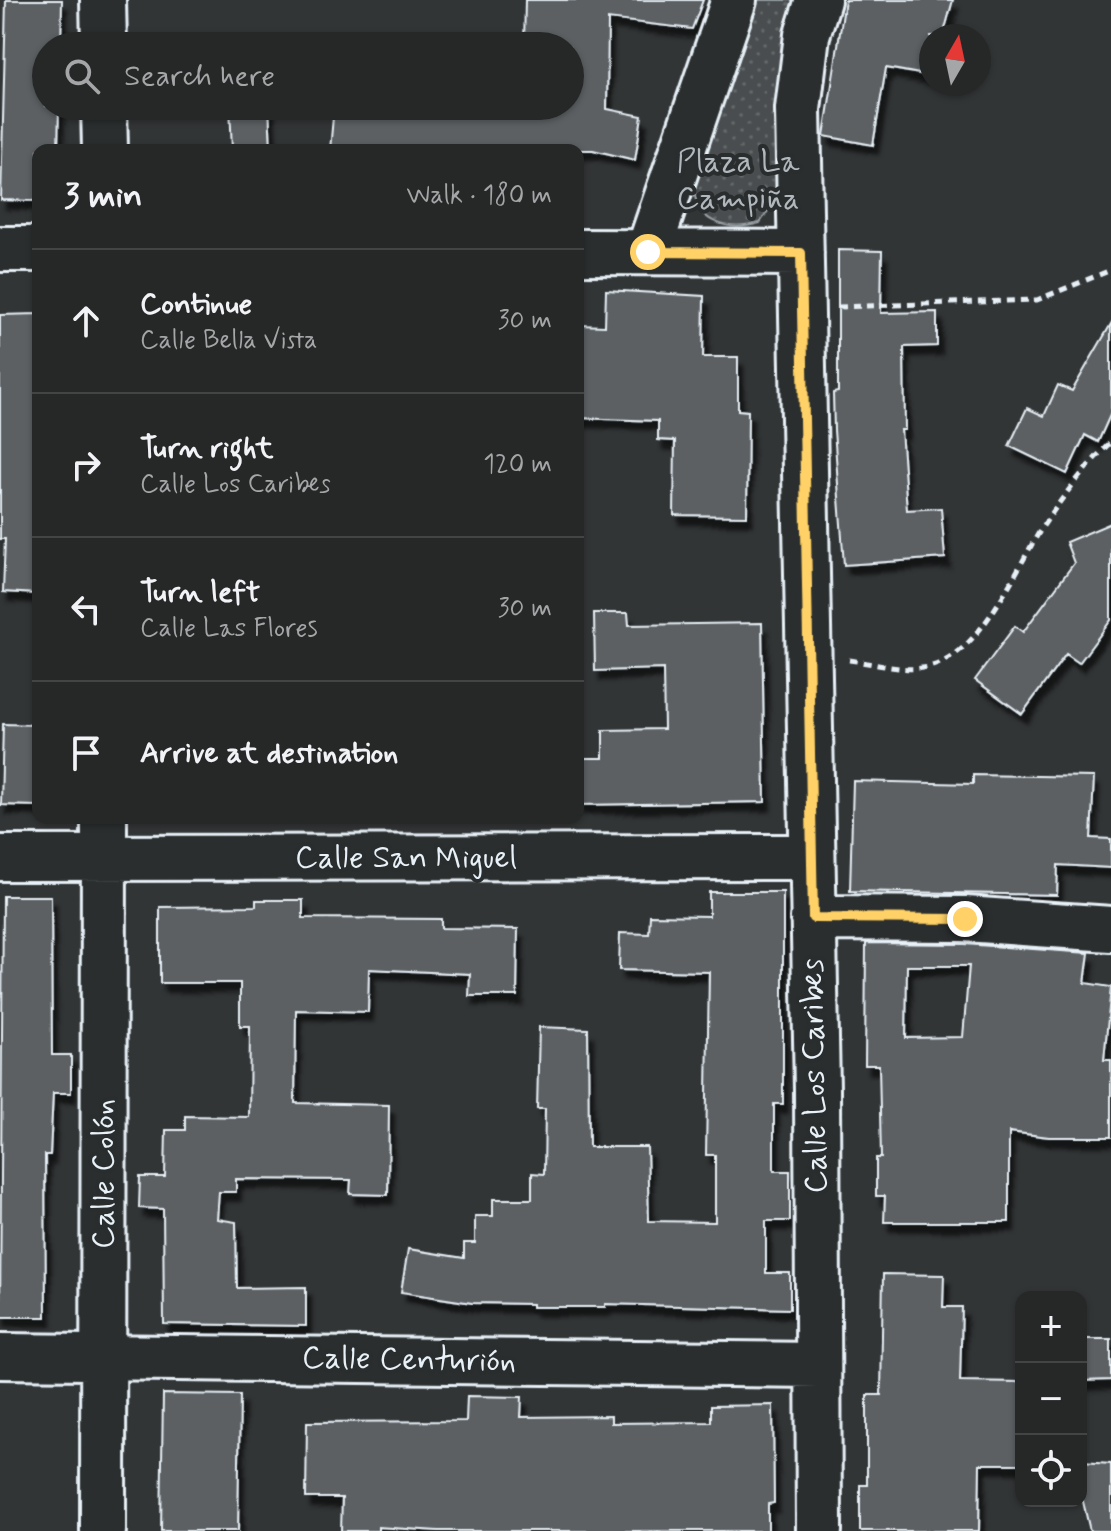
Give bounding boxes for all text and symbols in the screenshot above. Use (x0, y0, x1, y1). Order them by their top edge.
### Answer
north arrow (919, 24, 991, 96)
search box (32, 32, 584, 120)
icon: search (60, 54, 104, 98)
text: Search here (124, 57, 275, 96)
park label: Plaza La Campiña (677, 141, 800, 220)
text: 3 min (64, 174, 142, 219)
text: Walk · 180 m (407, 179, 552, 213)
route start (630, 234, 666, 270)
text: Continue (140, 285, 252, 324)
icon: ahead (64, 299, 108, 343)
text: 30 m (498, 304, 552, 338)
text: Calle Bella Vista (140, 324, 317, 358)
text: Turn right (140, 429, 273, 468)
icon: right (64, 443, 108, 487)
text: 120 m (483, 448, 552, 482)
text: Calle Los Caribes (140, 468, 331, 502)
text: Turn left (140, 573, 260, 612)
icon: left (64, 587, 108, 631)
text: 30 m (498, 592, 552, 626)
text: Calle Las Flores (140, 612, 318, 646)
icon: arrive (64, 731, 108, 775)
text: Arrive at destination (140, 734, 398, 773)
street label: Calle San Miguel (295, 837, 517, 879)
route end (947, 901, 983, 937)
street label: Calle Los Caribes (792, 958, 838, 1194)
street label: Calle Colón (83, 1099, 125, 1249)
map controls (1015, 1291, 1087, 1507)
button: + (1015, 1291, 1087, 1363)
street label: Calle Centurión (301, 1337, 517, 1383)
button: − (1015, 1363, 1087, 1435)
button: locate (1015, 1435, 1087, 1507)

